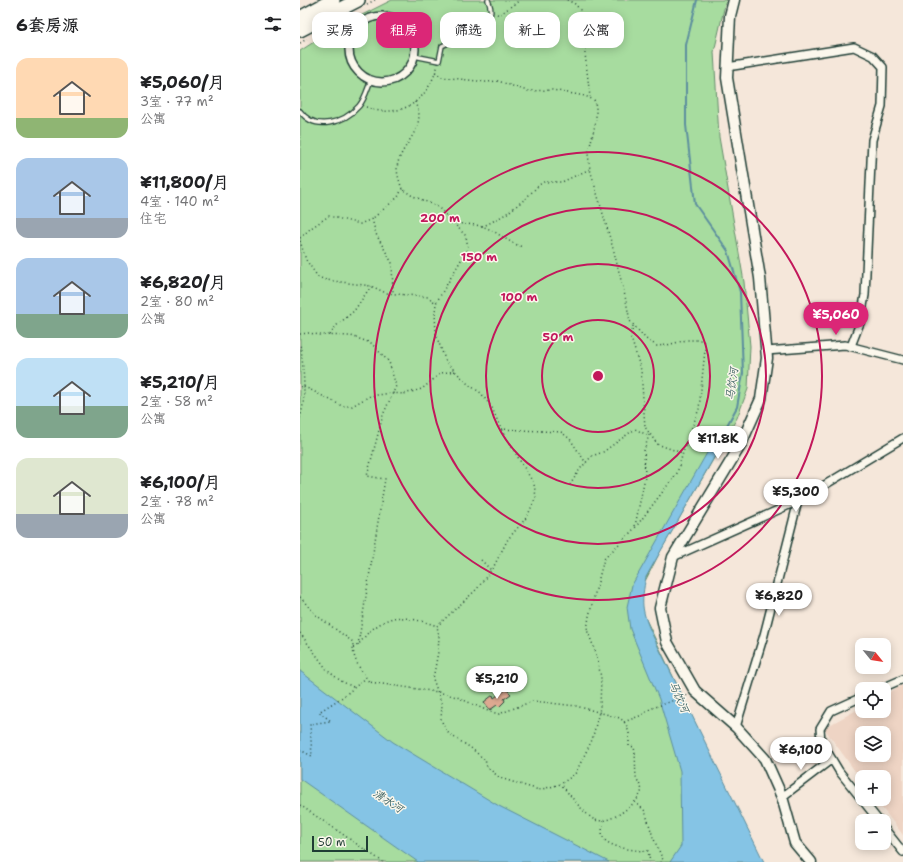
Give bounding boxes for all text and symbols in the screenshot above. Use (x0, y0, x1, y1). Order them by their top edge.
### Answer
chip: 买房 (312, 12, 368, 48)
chip: 租房 (376, 12, 432, 48)
chip: 筛选 (440, 12, 496, 48)
chip: 新上 (504, 12, 560, 48)
chip: 公寓 (568, 12, 624, 48)
icon: filters (262, 13, 284, 35)
text: 6套房源 (16, 14, 79, 36)
text: ¥5,060/月 (140, 71, 225, 93)
icon: home (48, 74, 96, 122)
text: 3室 · 77 m² (140, 93, 214, 110)
text: 公寓 (140, 110, 166, 127)
text: ¥11,800/月 (140, 171, 229, 193)
icon: home (48, 174, 96, 222)
text: 4室 · 140 m² (140, 193, 219, 210)
text: 住宅 (140, 210, 166, 227)
text: 200 m (420, 210, 460, 226)
text: 150 m (461, 249, 497, 265)
text: ¥6,820/月 (140, 271, 226, 293)
icon: home (48, 274, 96, 322)
text: 100 m (501, 289, 538, 305)
text: 2室 · 80 m² (140, 293, 214, 310)
pin: ¥5,060 (803, 302, 869, 336)
text: ¥5,060 (812, 306, 860, 323)
text: 公寓 (140, 310, 166, 327)
text: 50 m (543, 329, 574, 345)
water label: 马饮河 (722, 365, 742, 401)
centre of rings (591, 369, 605, 383)
text: ¥5,210/月 (140, 371, 220, 393)
icon: home (48, 374, 96, 422)
text: 2室 · 58 m² (140, 393, 213, 410)
text: 公寓 (140, 410, 166, 427)
pin: ¥11.8K (685, 426, 751, 460)
text: ¥11.8K (697, 430, 739, 447)
text: ¥6,100/月 (140, 471, 221, 493)
icon: home (48, 474, 96, 522)
pin: ¥5,300 (763, 479, 829, 513)
text: ¥5,300 (772, 483, 820, 500)
text: 2室 · 78 m² (140, 493, 214, 510)
text: 公寓 (140, 510, 166, 527)
pin: ¥6,820 (746, 583, 812, 617)
text: ¥6,820 (755, 587, 803, 604)
north arrow (855, 638, 891, 674)
map controls (855, 638, 891, 850)
pin: ¥5,210 (464, 666, 530, 700)
text: ¥5,210 (475, 670, 519, 687)
water label: 马饮河 (665, 679, 693, 717)
button: locate (855, 682, 891, 718)
button: layers (855, 726, 891, 762)
pin: ¥6,100 (768, 737, 834, 771)
text: ¥6,100 (779, 741, 823, 758)
button: + (855, 770, 891, 806)
water label: 清水河 (370, 786, 408, 817)
button: − (855, 814, 891, 850)
scale bar (312, 834, 368, 853)
text: 50 m (318, 835, 346, 850)

